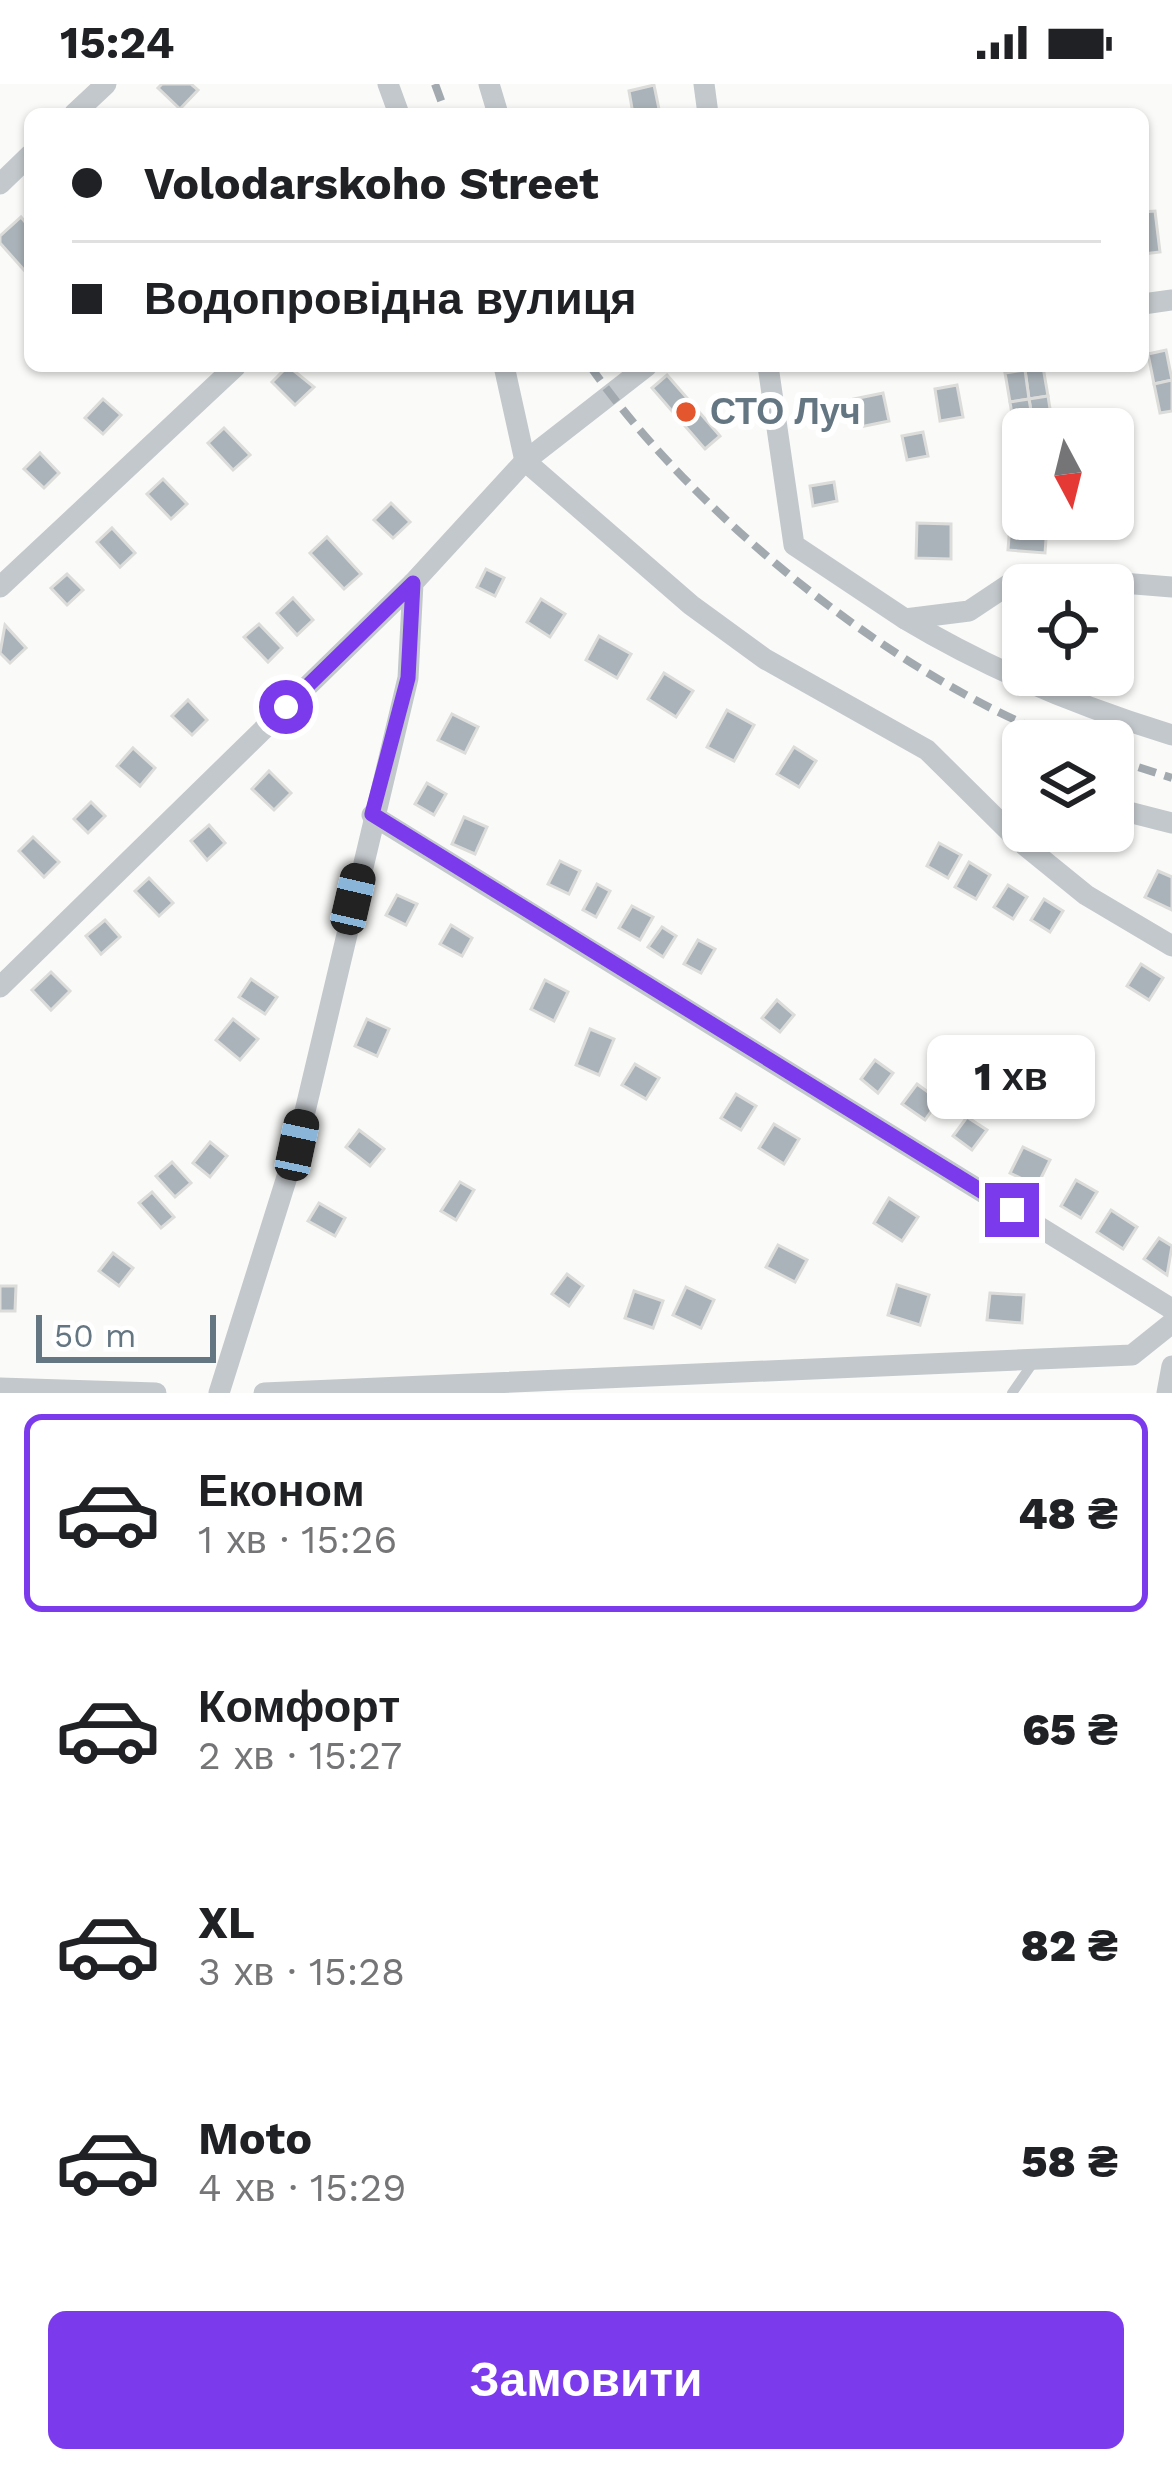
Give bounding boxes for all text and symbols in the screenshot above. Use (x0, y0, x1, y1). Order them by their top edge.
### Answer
text: 15:24 (60, 16, 175, 69)
text: Volodarskoho Street (144, 157, 599, 210)
text: Водопровідна вулиця (144, 272, 637, 325)
place label: СТО Луч (710, 391, 861, 433)
marker: СТО Луч (673, 399, 699, 425)
north arrow (1002, 408, 1134, 540)
map controls (1002, 408, 1134, 852)
button: locate (1002, 564, 1134, 696)
route start (259, 680, 313, 734)
button: layers (1002, 720, 1134, 852)
car (327, 860, 379, 938)
callout: 1 хв (928, 1036, 1096, 1120)
text: 1 хв (974, 1054, 1048, 1099)
car (272, 1106, 322, 1184)
route end (985, 1183, 1039, 1237)
scale bar (36, 1309, 216, 1362)
text: 50 m (54, 1316, 136, 1355)
icon: car (54, 1459, 162, 1567)
text: Економ (198, 1464, 365, 1517)
text: 48 ₴ (1018, 1487, 1118, 1540)
text: 1 хв · 15:26 (198, 1517, 397, 1562)
icon: car (54, 1675, 162, 1783)
text: Комфорт (198, 1680, 400, 1733)
text: 65 ₴ (1022, 1703, 1118, 1756)
text: 2 хв · 15:27 (198, 1733, 402, 1778)
icon: car (54, 1891, 162, 1999)
text: XL (198, 1896, 255, 1949)
text: 82 ₴ (1021, 1919, 1118, 1972)
text: 3 хв · 15:28 (198, 1949, 405, 1994)
icon: car (54, 2107, 162, 2215)
text: Moto (198, 2112, 312, 2165)
text: 58 ₴ (1021, 2135, 1118, 2188)
text: 4 хв · 15:29 (198, 2165, 406, 2210)
button: Замовити (48, 2311, 1124, 2449)

